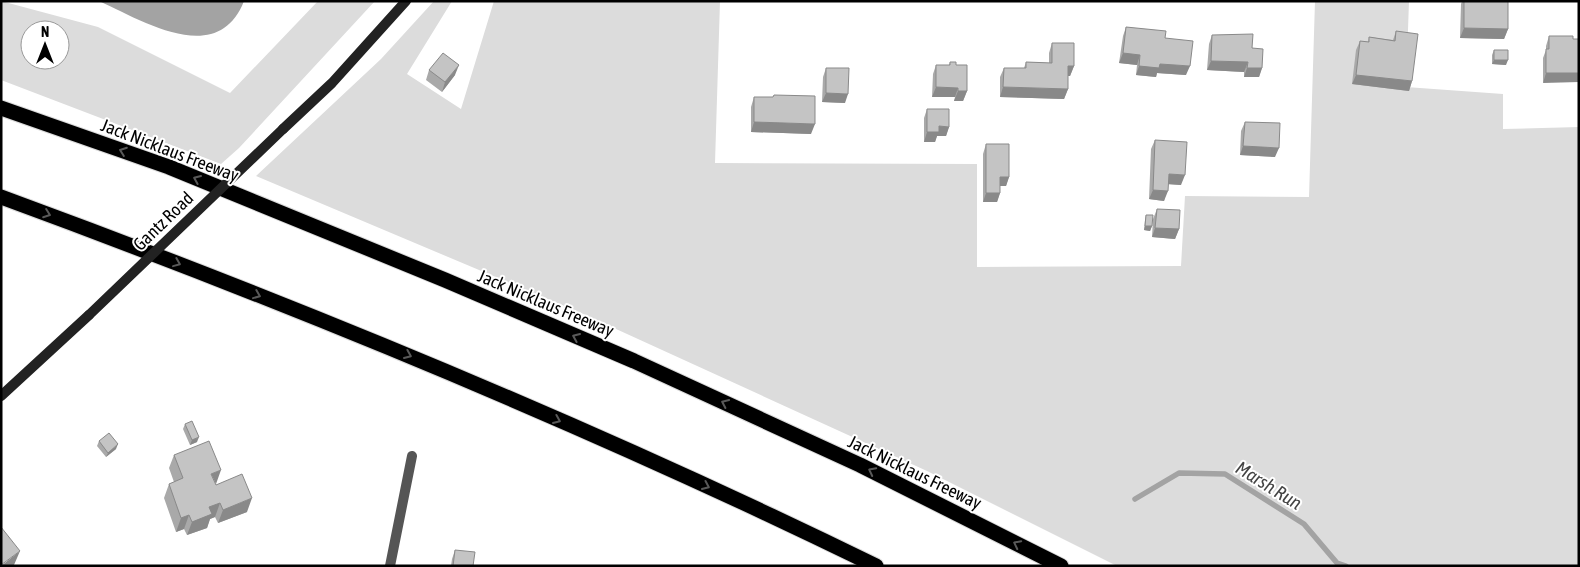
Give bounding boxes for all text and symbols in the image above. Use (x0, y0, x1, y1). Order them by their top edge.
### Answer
north arrow (20, 20, 70, 70)
text: N (41, 24, 49, 40)
street label: Jack Nicklaus Freeway (98, 114, 242, 186)
one-way arrow (119, 147, 128, 157)
one-way arrow (193, 174, 202, 185)
street label: Gantz Road (129, 187, 197, 255)
one-way arrow (42, 208, 51, 218)
one-way arrow (172, 257, 181, 267)
street label: Jack Nicklaus Freeway (475, 265, 617, 341)
one-way arrow (252, 289, 261, 299)
one-way arrow (572, 332, 581, 343)
one-way arrow (403, 349, 412, 360)
one-way arrow (721, 398, 730, 409)
one-way arrow (552, 413, 561, 424)
street label: Jack Nicklaus Freeway (845, 431, 985, 513)
water label: Marsh Run (1232, 456, 1306, 514)
one-way arrow (868, 467, 877, 477)
one-way arrow (701, 480, 710, 491)
one-way arrow (1014, 540, 1023, 550)

